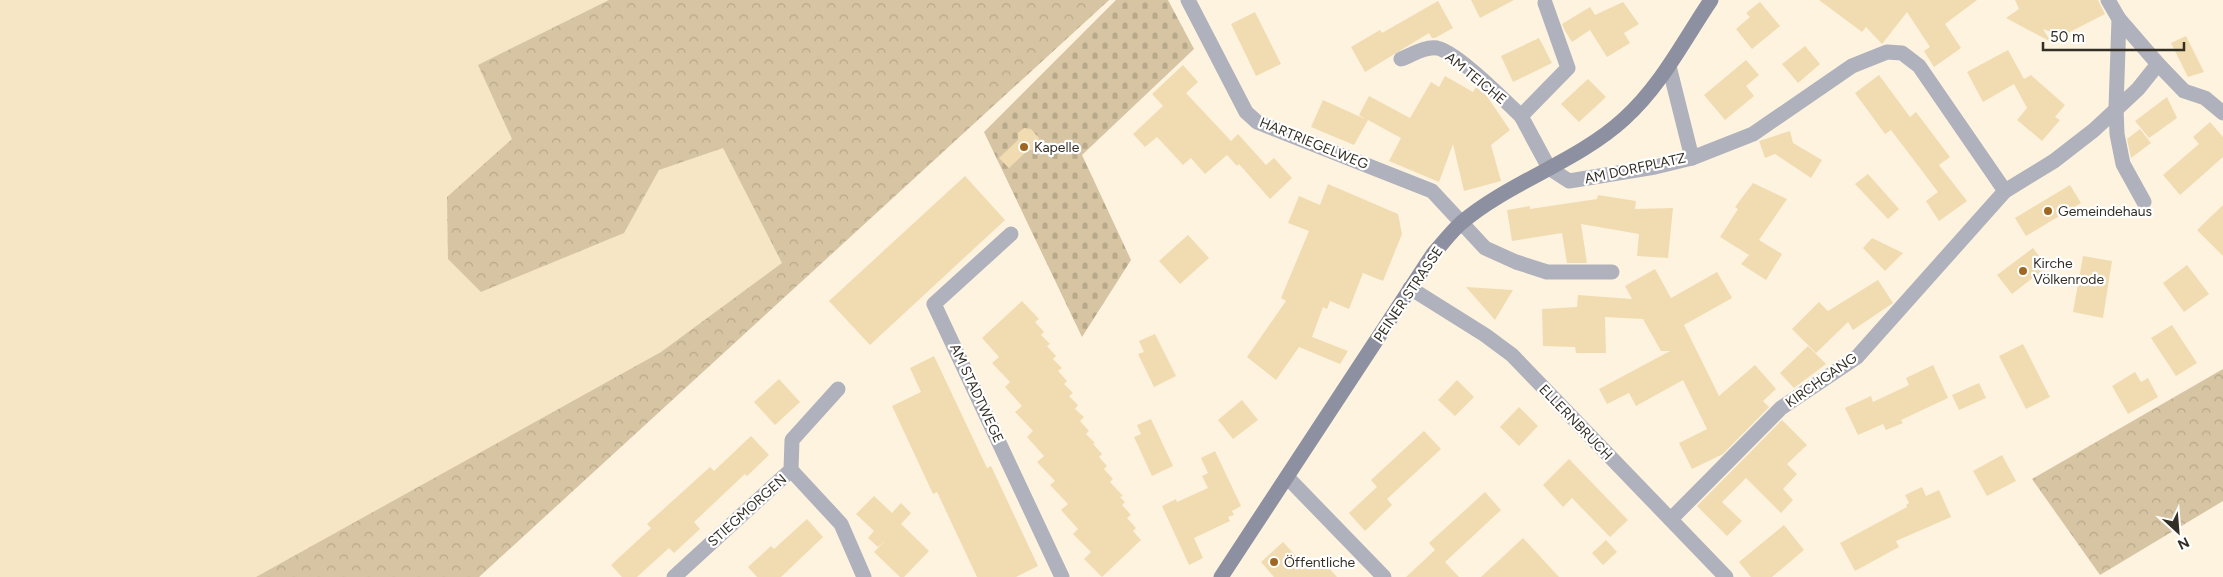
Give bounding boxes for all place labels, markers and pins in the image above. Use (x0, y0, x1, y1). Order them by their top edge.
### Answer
place label: Kapelle (1034, 139, 1080, 156)
marker: Kapelle (1018, 141, 1030, 153)
place label: Gemeindehaus (2058, 203, 2152, 220)
marker: Gemeindehaus (2042, 205, 2054, 217)
place label: Kirche Völkenrode (2033, 255, 2104, 288)
marker: Kirche Völkenrode (2017, 265, 2029, 277)
place label: Öffentliche (1284, 554, 1356, 571)
marker: Öffentliche (1268, 556, 1280, 568)

